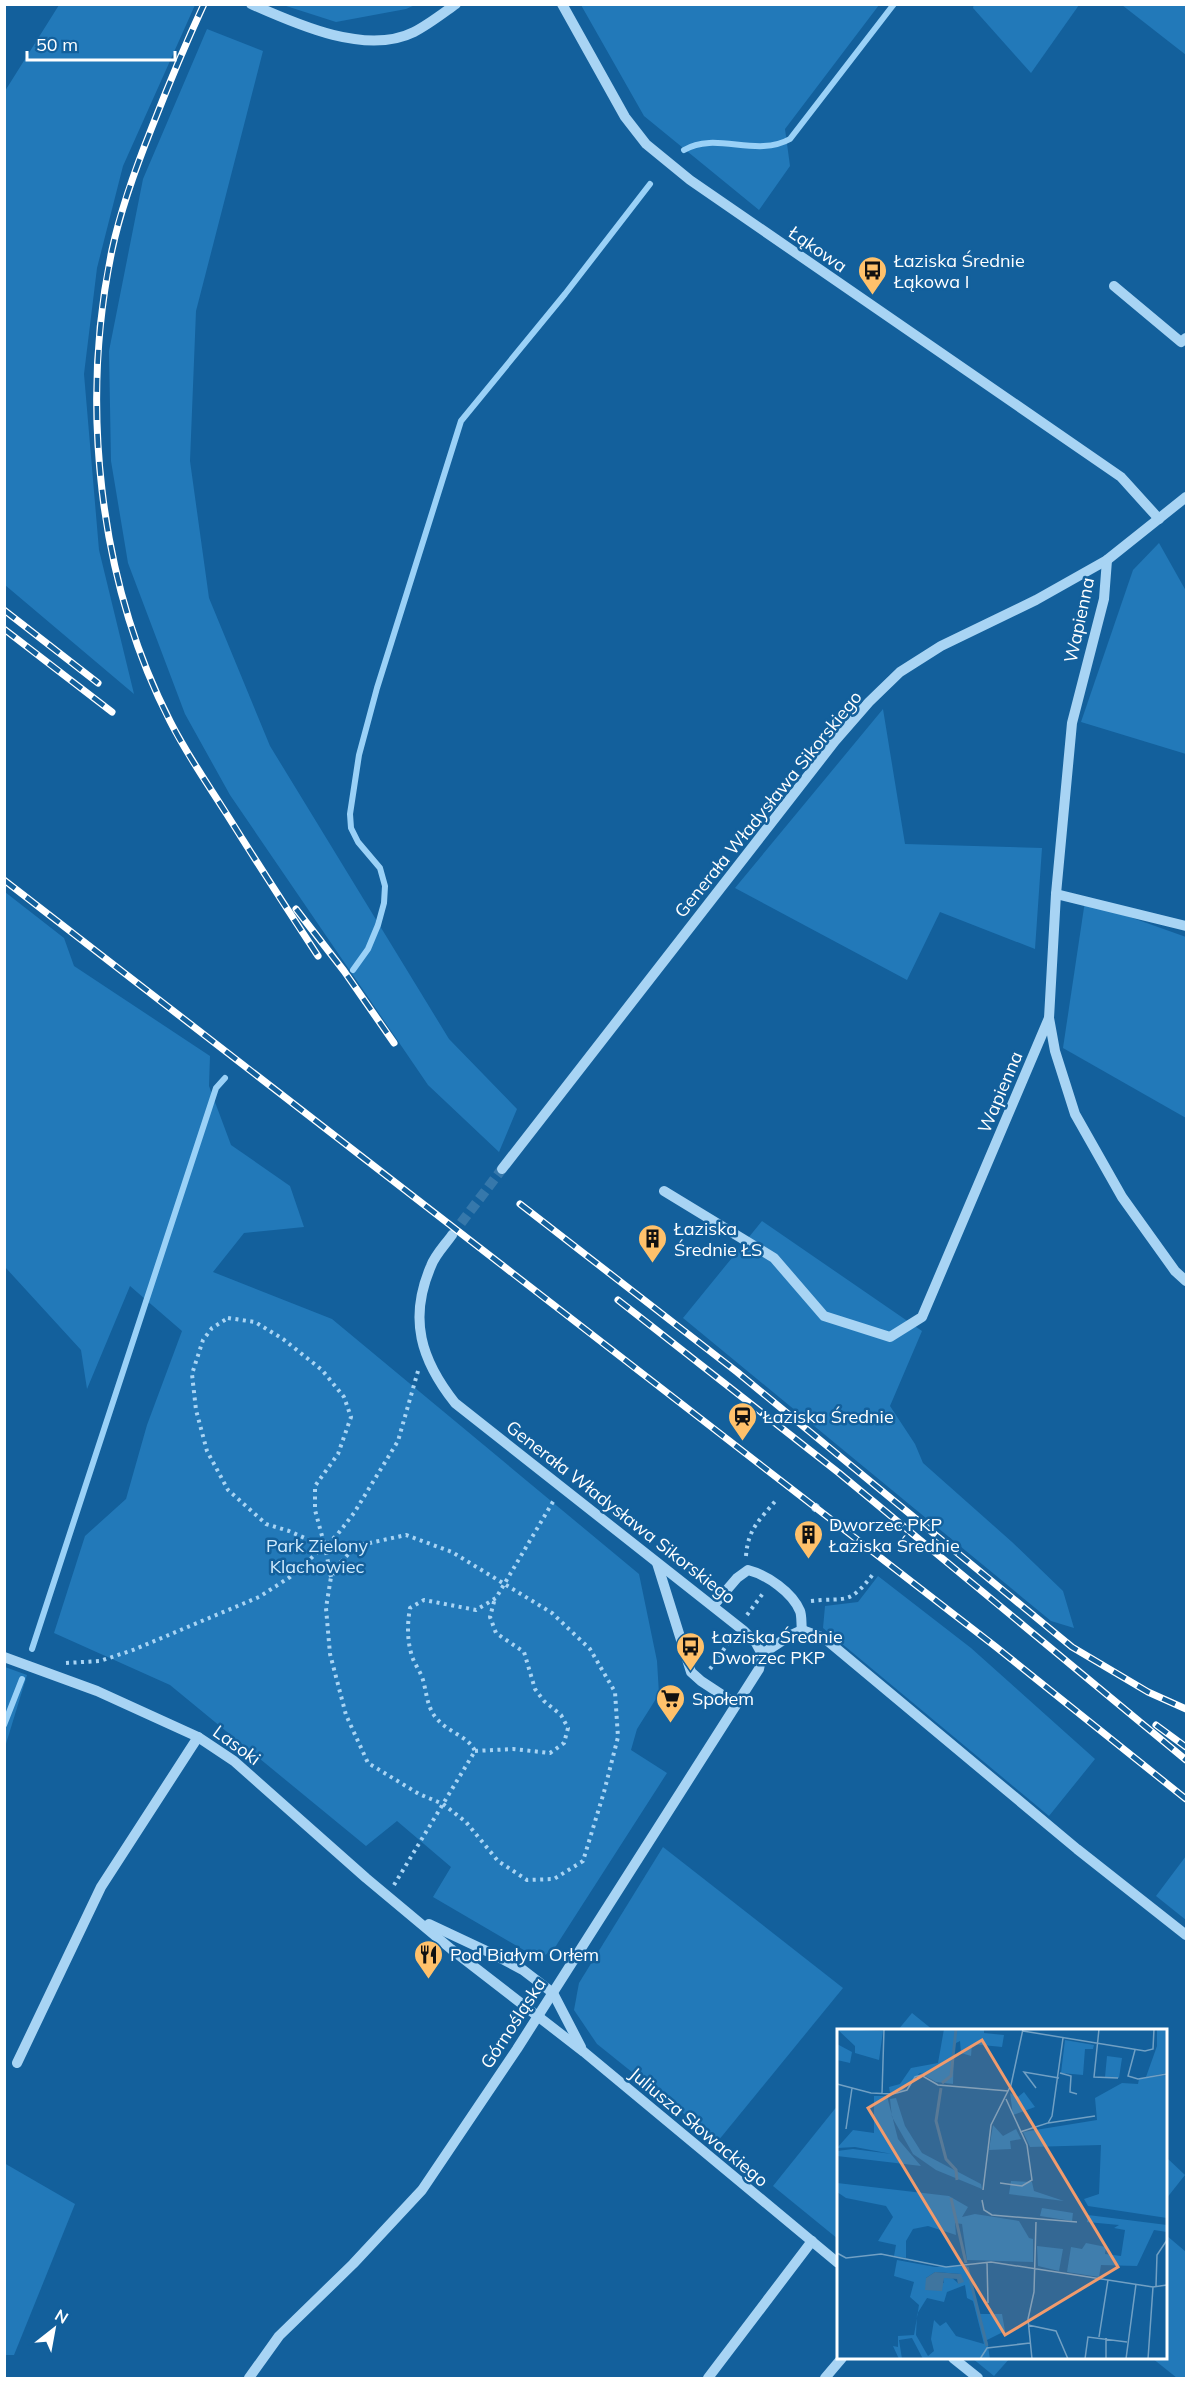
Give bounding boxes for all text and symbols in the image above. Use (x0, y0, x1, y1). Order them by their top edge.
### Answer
scale bar (27, 24, 176, 62)
text: 50 m (36, 33, 78, 56)
street label: Łąkowa (784, 220, 852, 277)
place label: Łaziska Średnie Łąkowa I (893, 249, 1025, 293)
bus stop icon: Łaziska Średnie Łąkowa I (857, 254, 889, 296)
street label: Wapienna (1059, 575, 1099, 665)
street label: Generała Władysława Sikorskiego (669, 686, 867, 922)
street label: Wapienna (973, 1048, 1027, 1136)
place label: Łaziska Średnie ŁS (673, 1217, 762, 1261)
building icon: Łaziska Średnie ŁS (637, 1222, 669, 1264)
station icon: Łaziska Średnie (726, 1400, 758, 1442)
place label: Łaziska Średnie (762, 1405, 894, 1428)
street label: Generała Władysława Sikorskiego (502, 1415, 740, 1609)
place label: Dworzec PKP Łaziska Średnie (828, 1513, 960, 1557)
building icon: Dworzec PKP Łaziska Średnie (792, 1518, 824, 1560)
park label: Park Zielony Klachowiec (266, 1534, 368, 1578)
place label: Łaziska Średnie Dworzec PKP (711, 1625, 843, 1669)
bus stop icon: Łaziska Średnie Dworzec PKP (675, 1630, 707, 1672)
supermarket icon: Społem (655, 1682, 687, 1724)
place label: Społem (692, 1687, 754, 1710)
street label: Lasoki (209, 1720, 265, 1770)
restaurant icon: Pod Białym Orłem (413, 1938, 445, 1980)
place label: Pod Białym Orłem (450, 1943, 599, 1966)
street label: Górnośląska (475, 1973, 551, 2073)
inset map (837, 2029, 1167, 2359)
street label: Juliusza Słowackiego (625, 2062, 773, 2192)
north arrow (24, 2299, 84, 2359)
text: N (51, 2304, 72, 2328)

